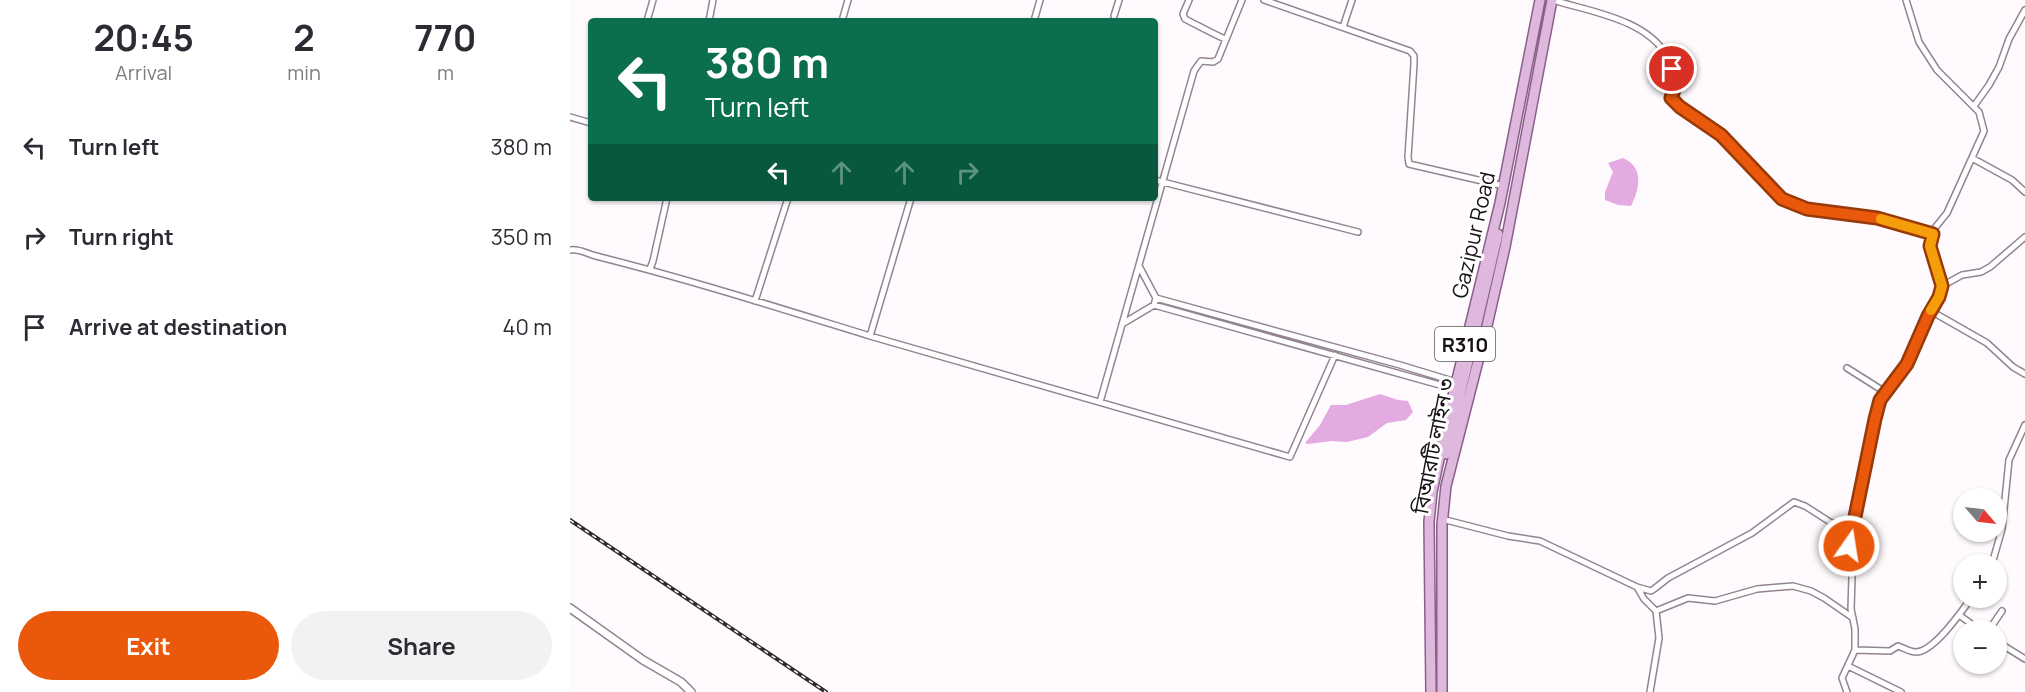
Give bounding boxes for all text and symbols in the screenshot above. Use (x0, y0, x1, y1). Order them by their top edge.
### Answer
text: 20:45 (93, 13, 194, 62)
text: 2 (293, 13, 315, 62)
text: 770 (414, 13, 477, 62)
text: 380 m (705, 33, 829, 91)
icon: left (606, 42, 684, 120)
pin (1646, 43, 1697, 94)
icon: arrive (1655, 52, 1688, 85)
text: Arrival (115, 59, 172, 86)
text: min (287, 59, 321, 86)
text: m (437, 59, 454, 86)
text: Turn left (705, 88, 809, 125)
icon: left (18, 131, 51, 164)
text: Turn left (69, 132, 159, 162)
text: 380 m (491, 132, 552, 162)
icon: left (762, 156, 795, 189)
icon: ahead (825, 156, 858, 189)
icon: ahead (888, 156, 921, 189)
icon: right (951, 156, 984, 189)
street label: Gazipur Road (1445, 169, 1501, 301)
icon: right (18, 221, 51, 254)
text: Turn right (69, 222, 174, 252)
text: 350 m (491, 222, 552, 252)
icon: arrive (18, 311, 51, 344)
text: Arrive at destination (69, 312, 287, 342)
text: 40 m (503, 312, 552, 342)
road number: R310 (1435, 327, 1495, 361)
street label: বিআরটি লাইন ৩ (1406, 376, 1460, 517)
north arrow (1953, 488, 2007, 542)
map controls (1953, 488, 2007, 674)
position arrow (1817, 514, 1881, 578)
button: + (1953, 554, 2007, 608)
button: Exit (18, 611, 279, 680)
button: Share (291, 611, 552, 680)
button: − (1953, 620, 2007, 674)

